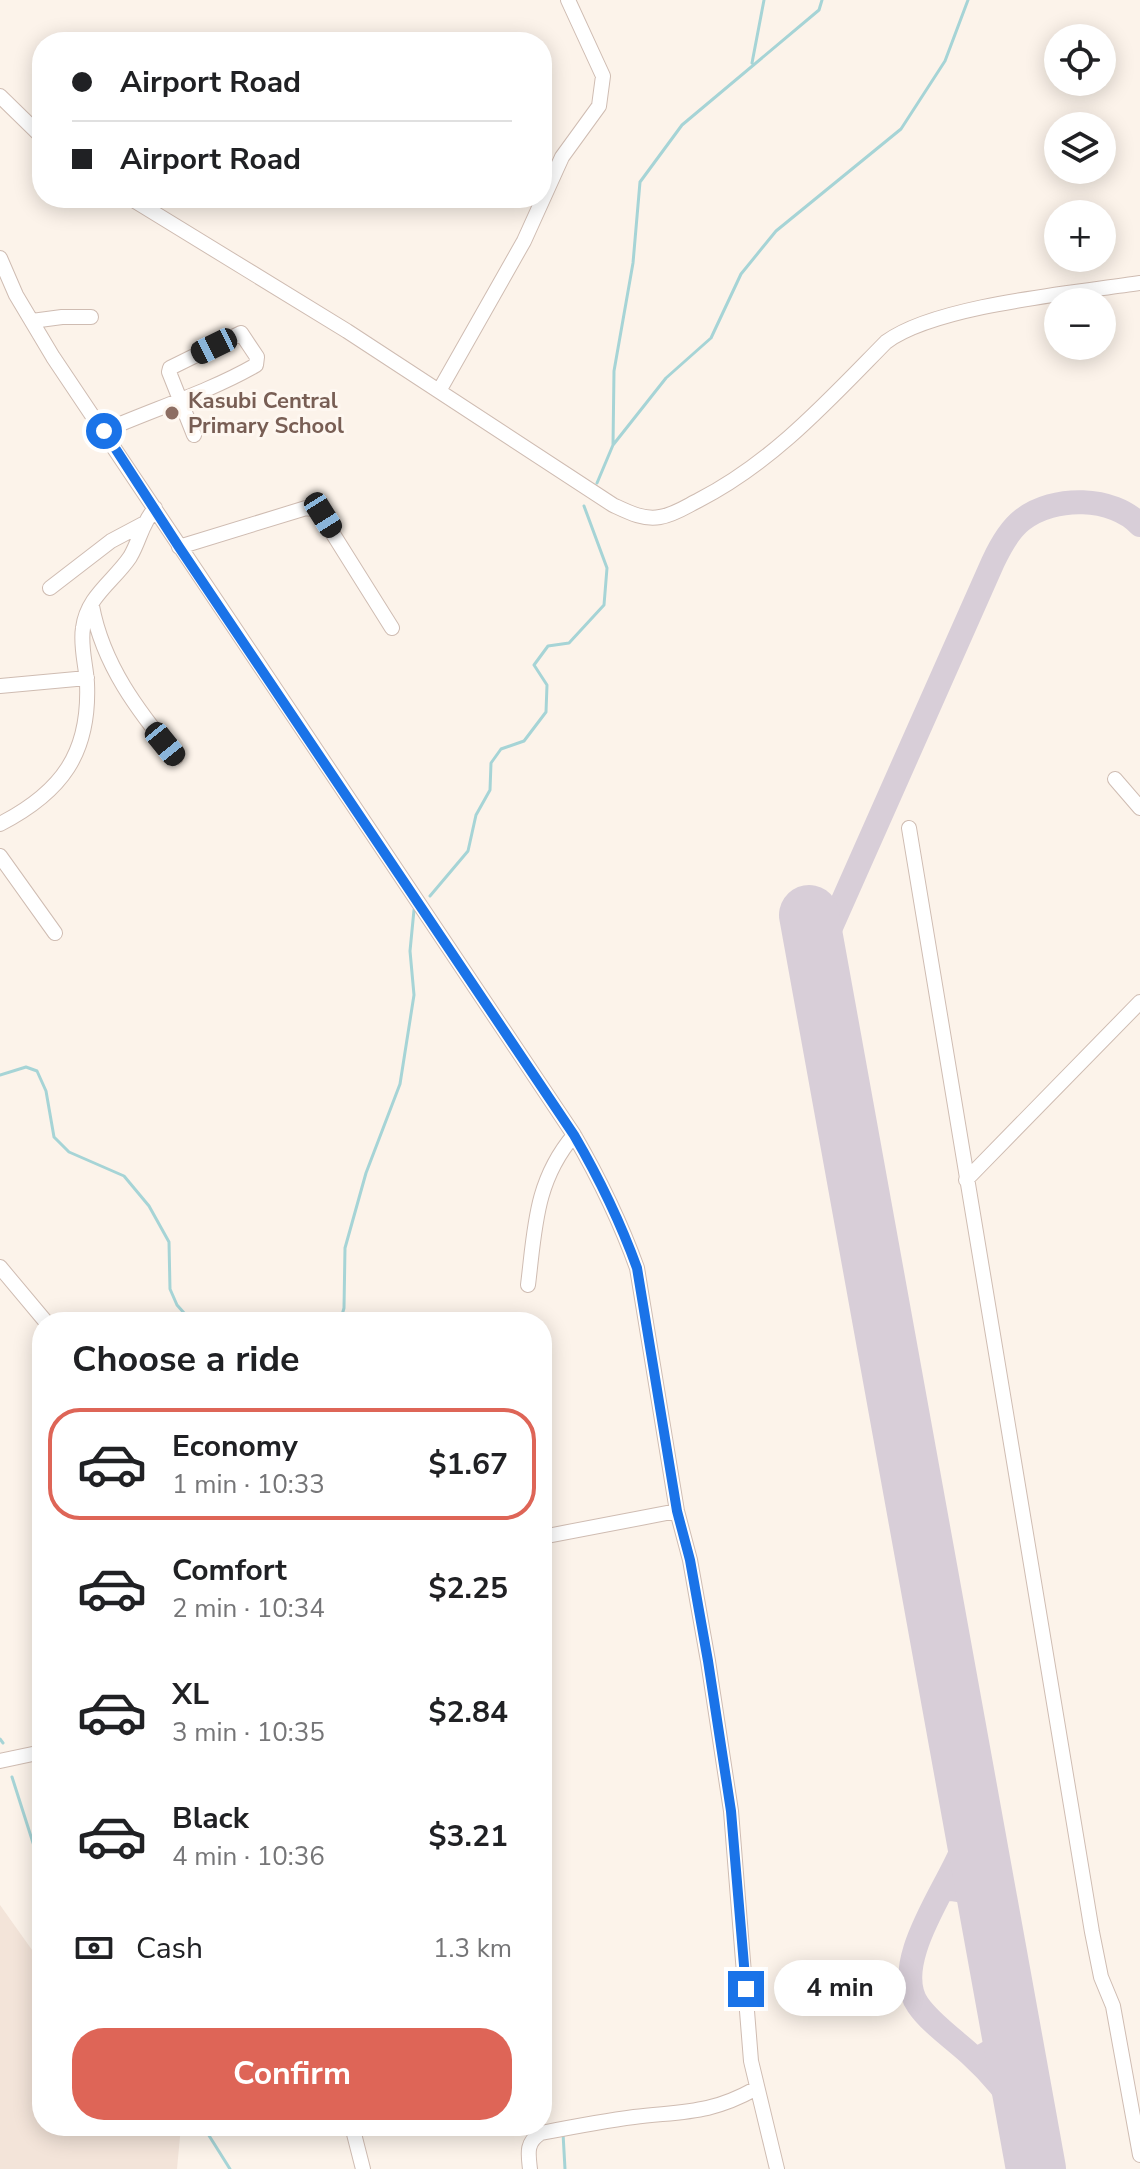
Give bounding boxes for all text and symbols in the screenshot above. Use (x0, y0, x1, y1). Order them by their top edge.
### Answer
map controls (1044, 24, 1116, 360)
button: locate (1044, 24, 1116, 96)
text: Airport Road (120, 62, 301, 103)
button: layers (1044, 112, 1116, 184)
text: Airport Road (120, 139, 301, 180)
button: + (1044, 200, 1116, 272)
button: − (1044, 288, 1116, 360)
car (187, 325, 241, 367)
place label: Kasubi Central Primary School (188, 386, 344, 441)
marker: Kasubi Central Primary School (163, 404, 181, 422)
route start (86, 413, 122, 449)
car (300, 488, 346, 542)
car (141, 718, 189, 770)
text: Choose a ride (72, 1335, 300, 1384)
text: Economy (172, 1426, 298, 1467)
icon: car (76, 1428, 148, 1500)
text: $1.67 (429, 1444, 508, 1485)
text: 1 min · 10:33 (172, 1467, 325, 1502)
text: Comfort (172, 1550, 287, 1591)
icon: car (76, 1552, 148, 1624)
text: $2.25 (429, 1568, 508, 1609)
text: 2 min · 10:34 (172, 1591, 325, 1626)
text: XL (172, 1674, 209, 1715)
icon: car (76, 1676, 148, 1748)
text: $2.84 (429, 1692, 508, 1733)
text: 3 min · 10:35 (172, 1715, 325, 1750)
text: Black (172, 1798, 249, 1839)
icon: car (76, 1800, 148, 1872)
text: $3.21 (429, 1816, 508, 1857)
text: 4 min · 10:36 (172, 1839, 325, 1874)
icon: cash (72, 1926, 116, 1970)
text: Cash (136, 1928, 203, 1969)
text: 1.3 km (433, 1931, 512, 1966)
callout: 4 min (774, 1961, 906, 2017)
text: 4 min (806, 1970, 874, 2005)
route end (728, 1971, 764, 2007)
button: Confirm (72, 2028, 512, 2120)

